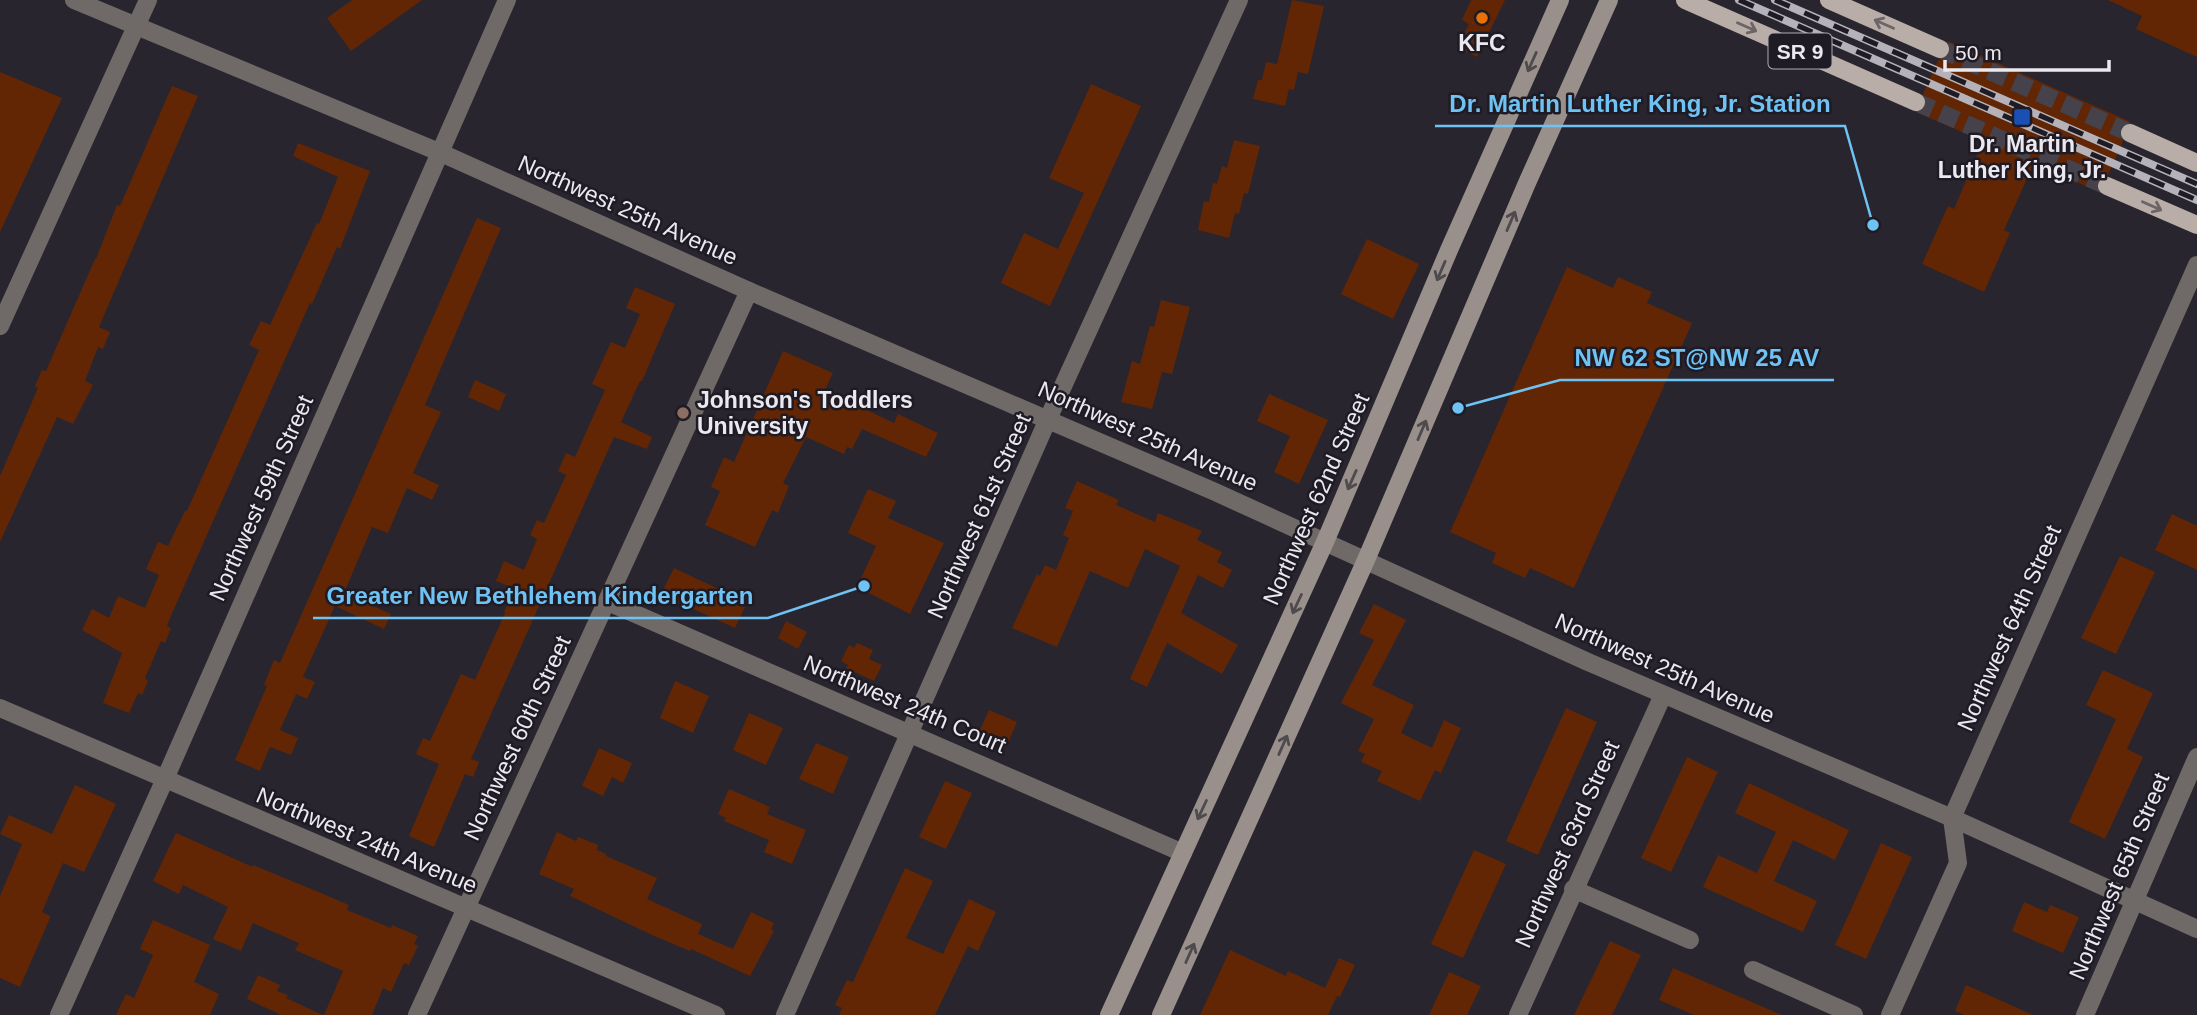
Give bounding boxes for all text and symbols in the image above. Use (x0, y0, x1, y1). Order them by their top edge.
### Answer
marker: KFC (1474, 10, 1490, 26)
one-way arrow (1874, 17, 1895, 30)
one-way arrow (1736, 22, 1757, 35)
scale bar (1945, 28, 2110, 72)
place label: KFC (1458, 30, 1506, 56)
road number: SR 9 (1769, 34, 1832, 68)
text: 50 m (1955, 41, 2002, 64)
one-way arrow (1525, 51, 1538, 73)
callout: Dr. Martin Luther King, Jr. Station (1435, 81, 1845, 126)
text: Dr. Martin Luther King, Jr. Station (1449, 90, 1831, 117)
marker: Dr. Martin Luther King, Jr. (2012, 107, 2032, 127)
place label: Dr. Martin Luther King, Jr. (1938, 131, 2106, 183)
street label: Northwest 25th Avenue (514, 150, 742, 270)
one-way arrow (2141, 200, 2162, 213)
one-way arrow (1505, 210, 1518, 232)
one-way arrow (1433, 259, 1446, 281)
callout: NW 62 ST@NW 25 AV (1560, 335, 1834, 380)
text: NW 62 ST@NW 25 AV (1575, 344, 1819, 371)
street label: Northwest 25th Avenue (1034, 376, 1262, 496)
place label: Johnson's Toddlers University (697, 387, 913, 439)
street label: Northwest 62nd Street (1258, 389, 1375, 609)
street label: Northwest 59th Street (204, 391, 318, 605)
marker: Johnson's Toddlers University (675, 405, 691, 421)
street label: Northwest 61st Street (922, 409, 1036, 622)
one-way arrow (1416, 420, 1429, 441)
one-way arrow (1345, 469, 1358, 490)
street label: Northwest 64th Street (1952, 521, 2066, 735)
callout: Greater New Bethlehem Kindergarten (313, 573, 768, 618)
text: Greater New Bethlehem Kindergarten (327, 582, 753, 609)
one-way arrow (1290, 592, 1303, 614)
street label: Northwest 25th Avenue (1551, 608, 1779, 728)
street label: Northwest 60th Street (458, 631, 576, 844)
street label: Northwest 24th Court (800, 650, 1011, 759)
one-way arrow (1277, 735, 1290, 757)
street label: Northwest 63rd Street (1510, 736, 1625, 951)
street label: Northwest 65th Street (2064, 768, 2175, 983)
street label: Northwest 24th Avenue (253, 782, 481, 898)
one-way arrow (1195, 799, 1208, 820)
one-way arrow (1183, 943, 1197, 964)

